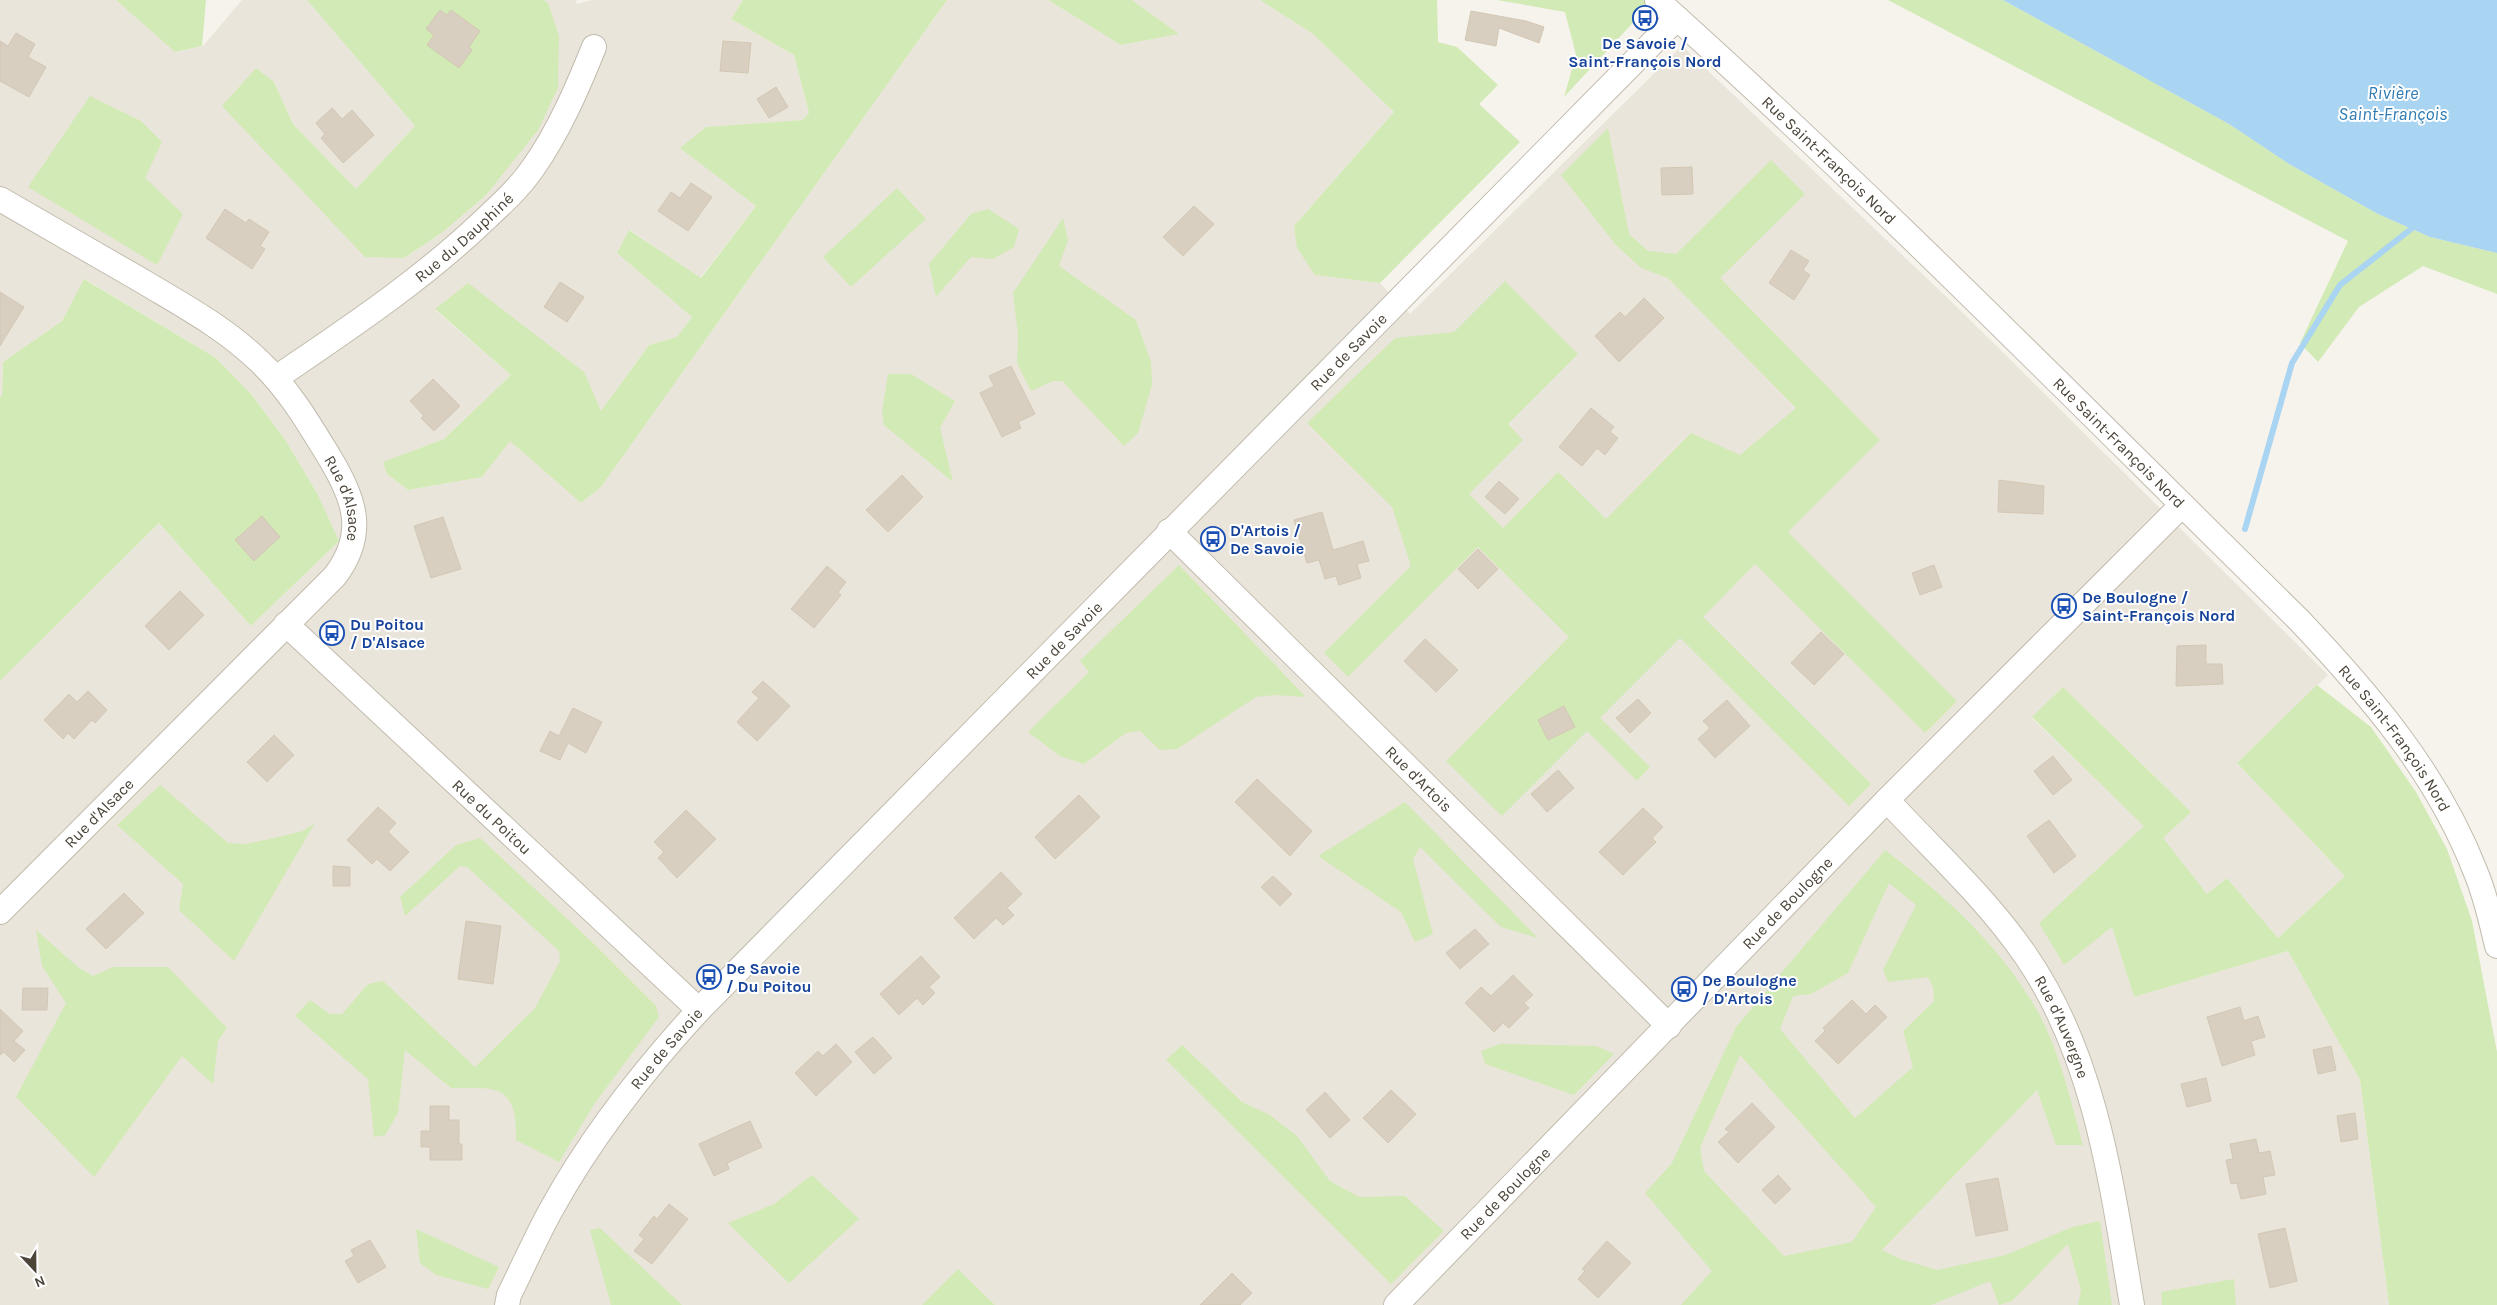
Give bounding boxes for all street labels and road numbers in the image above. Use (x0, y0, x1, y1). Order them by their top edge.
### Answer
street label: Rue Saint-François Nord (1758, 92, 1900, 228)
street label: Rue du Dauphiné (411, 189, 517, 286)
street label: Rue de Savoie (1306, 309, 1390, 394)
street label: Rue Saint-François Nord (2050, 373, 2189, 512)
street label: Rue d'Alsace (321, 452, 364, 543)
street label: Rue de Savoie (1021, 597, 1106, 683)
street label: Rue Saint-François Nord (2335, 660, 2455, 815)
street label: Rue d'Artois (1382, 742, 1456, 816)
street label: Rue d'Alsace (60, 774, 138, 852)
street label: Rue du Poitou (448, 775, 536, 858)
street label: Rue de Boulogne (1738, 853, 1836, 953)
street label: Rue d'Auvergne (2031, 972, 2093, 1081)
street label: Rue de Savoie (626, 1003, 706, 1093)
street label: Rue de Boulogne (1456, 1143, 1554, 1243)

